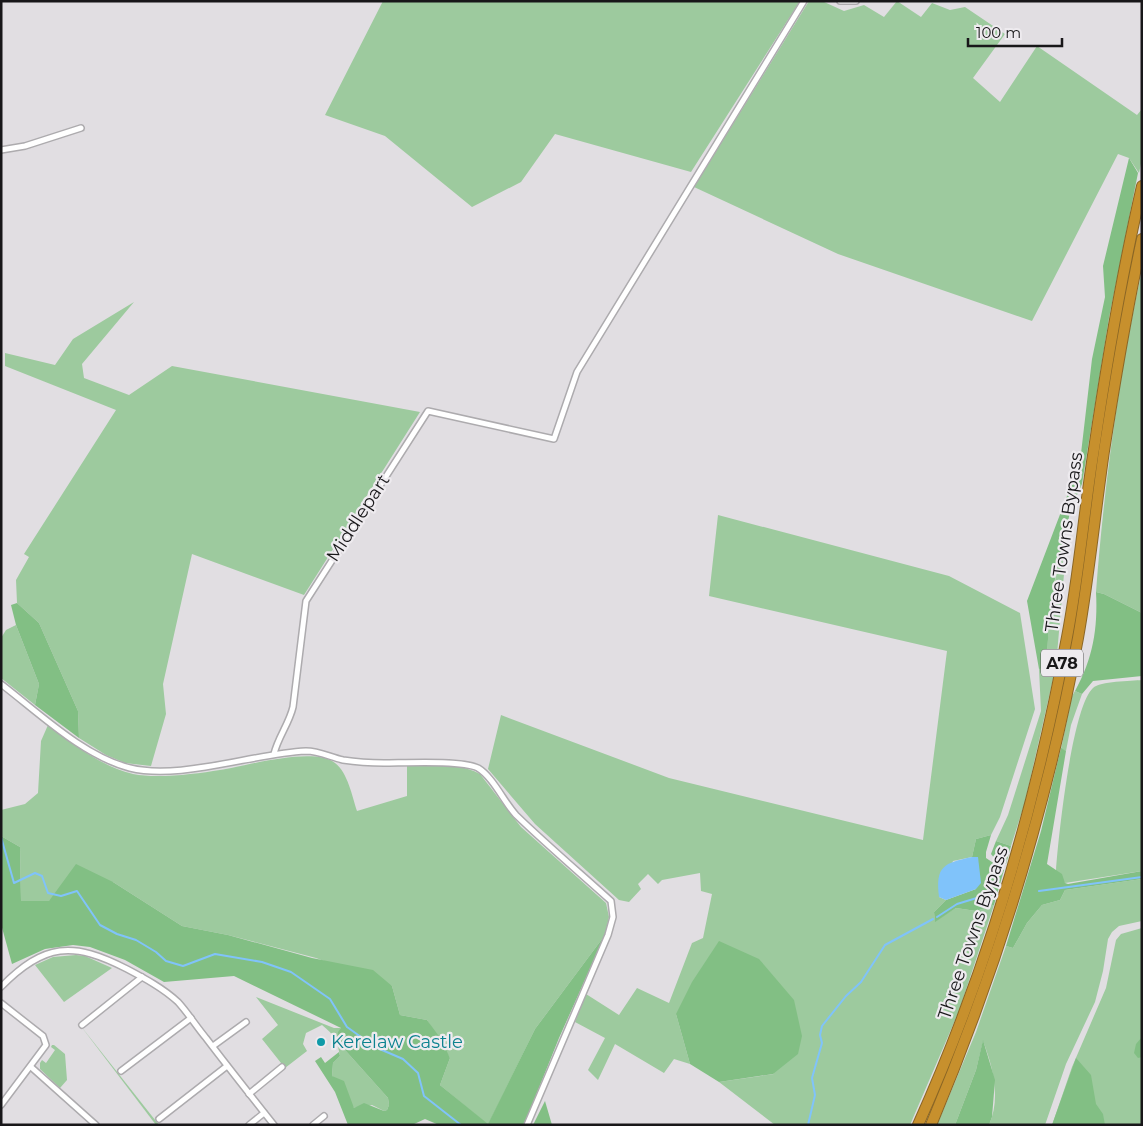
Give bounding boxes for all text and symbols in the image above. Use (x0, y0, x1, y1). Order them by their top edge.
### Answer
scale bar (968, 15, 1062, 47)
text: 100 m (976, 23, 1021, 42)
street label: Three Towns Bypass (1040, 450, 1088, 633)
street label: Middlepart (322, 470, 394, 566)
road number: A78 (1041, 650, 1083, 676)
street label: Three Towns Bypass (933, 843, 1013, 1022)
place label: Kerelaw Castle (331, 1031, 463, 1053)
marker: Kerelaw Castle (315, 1036, 327, 1048)

